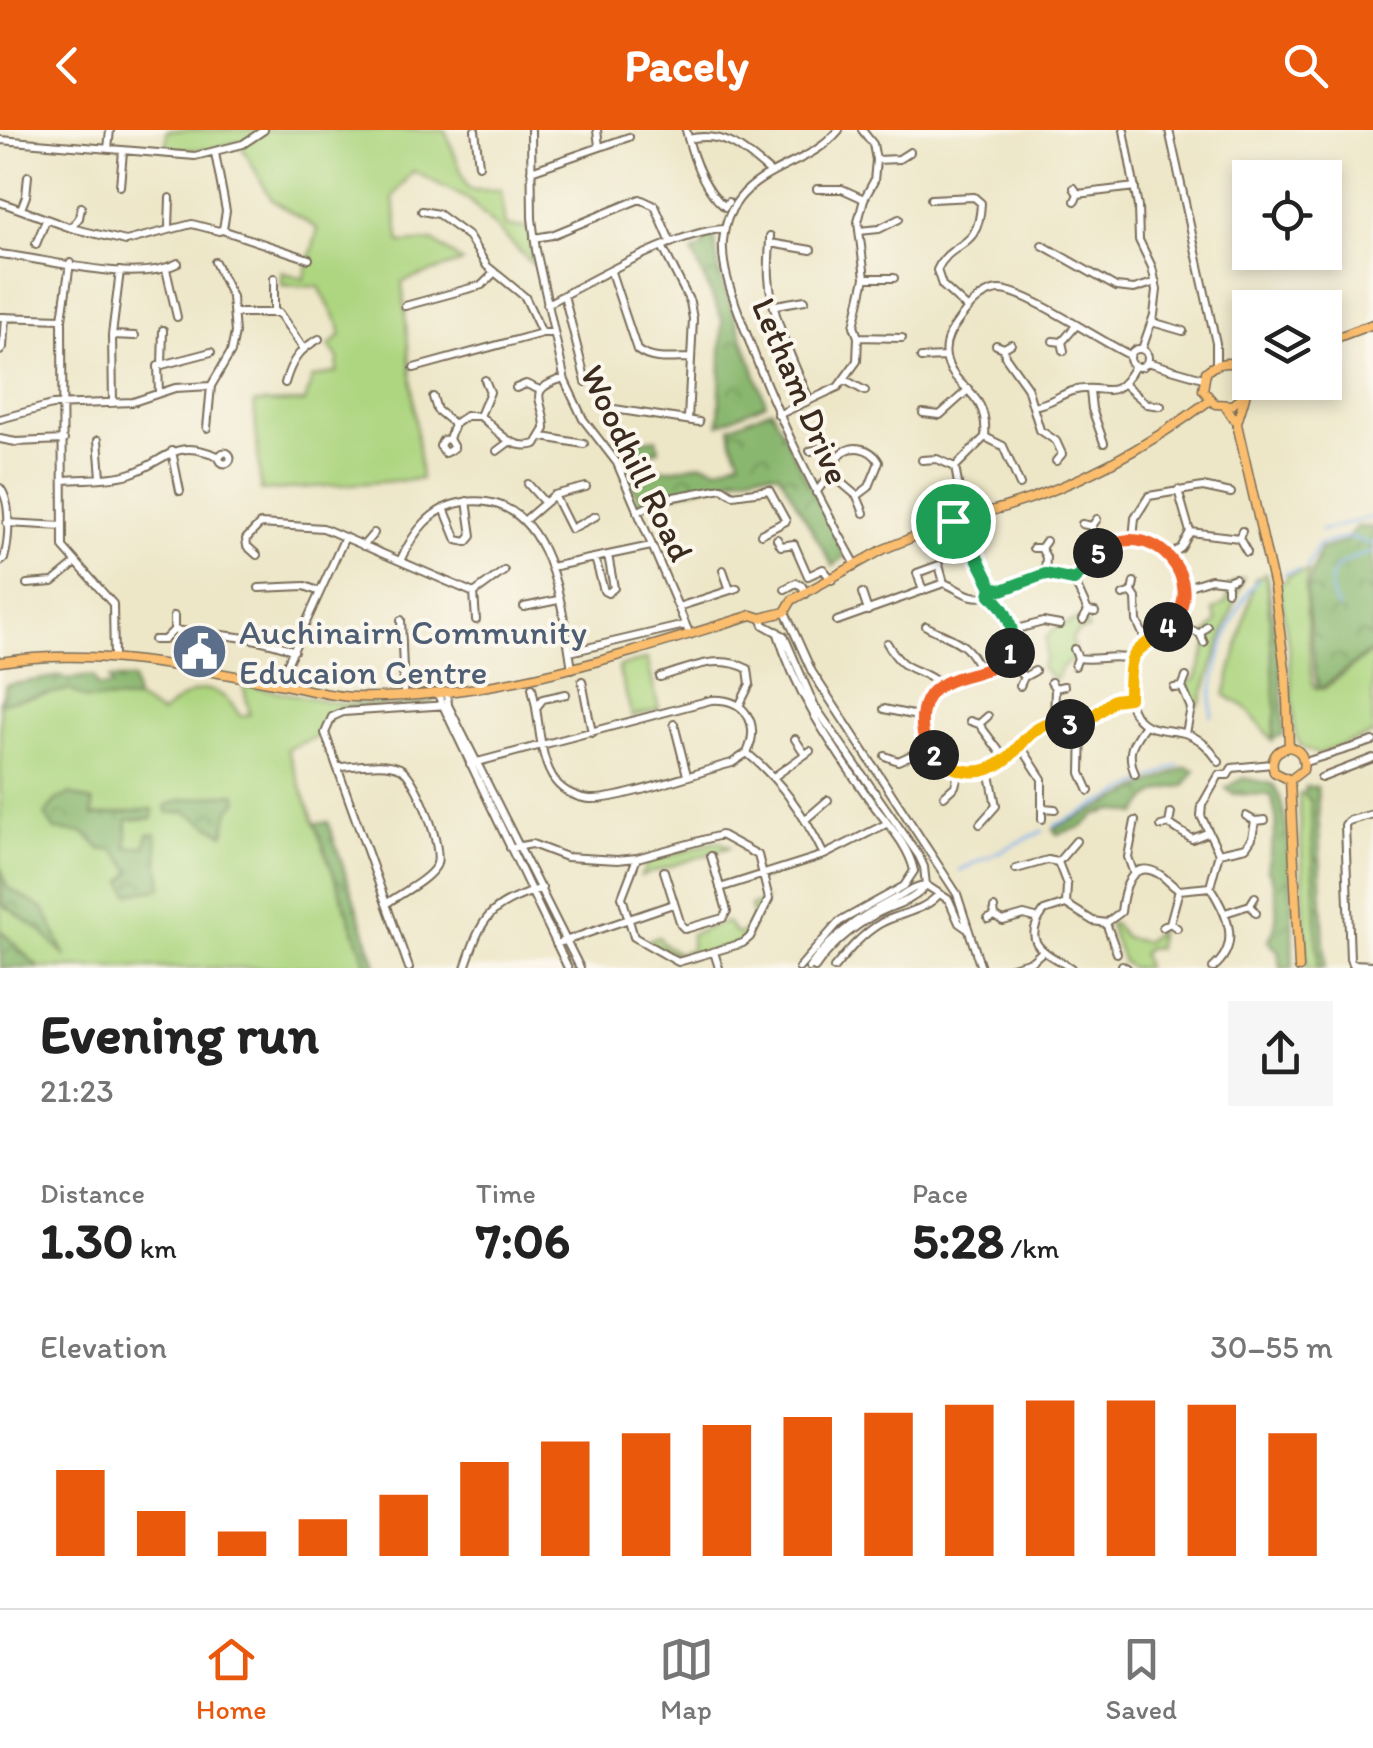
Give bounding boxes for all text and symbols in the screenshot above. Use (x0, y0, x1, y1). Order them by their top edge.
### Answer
icon: back (40, 38, 95, 93)
text: Pacely (624, 38, 749, 92)
icon: search (1278, 38, 1333, 93)
map controls (1232, 160, 1342, 400)
button: locate (1232, 160, 1342, 270)
button: layers (1232, 290, 1342, 400)
street label: Letham Drive (743, 291, 859, 491)
street label: Woodhill Road (571, 358, 703, 568)
pin (911, 479, 996, 564)
icon: arrive (926, 494, 981, 549)
pin: 5 (1073, 528, 1123, 578)
text: 5 (1091, 536, 1105, 570)
pin: 4 (1143, 602, 1193, 652)
text: 4 (1160, 610, 1176, 644)
place label: Auchinairn Community Educaion Centre (239, 611, 587, 693)
public building icon: Auchinairn Community Educaion Centre (170, 622, 230, 682)
pin: 1 (985, 628, 1035, 678)
text: 1 (1004, 636, 1017, 670)
pin: 3 (1045, 699, 1095, 749)
text: 3 (1062, 707, 1078, 741)
pin: 2 (909, 730, 959, 780)
text: 2 (927, 738, 941, 772)
text: Evening run (40, 1001, 319, 1067)
button: share (1228, 1001, 1333, 1106)
text: 21:23 (40, 1072, 114, 1110)
text: Distance (40, 1176, 145, 1210)
text: Time (476, 1176, 536, 1210)
text: Pace (912, 1176, 968, 1210)
text: 1.30 (40, 1210, 134, 1271)
text: 7:06 (476, 1210, 570, 1271)
text: 5:28 (912, 1210, 1004, 1271)
text: km (134, 1231, 177, 1265)
text: /km (1004, 1231, 1059, 1265)
text: Elevation (40, 1328, 167, 1366)
text: 30–55 m (1210, 1328, 1333, 1366)
tab: Home (196, 1632, 267, 1726)
tab: Map (659, 1632, 714, 1726)
tab: Saved (1106, 1632, 1177, 1726)

